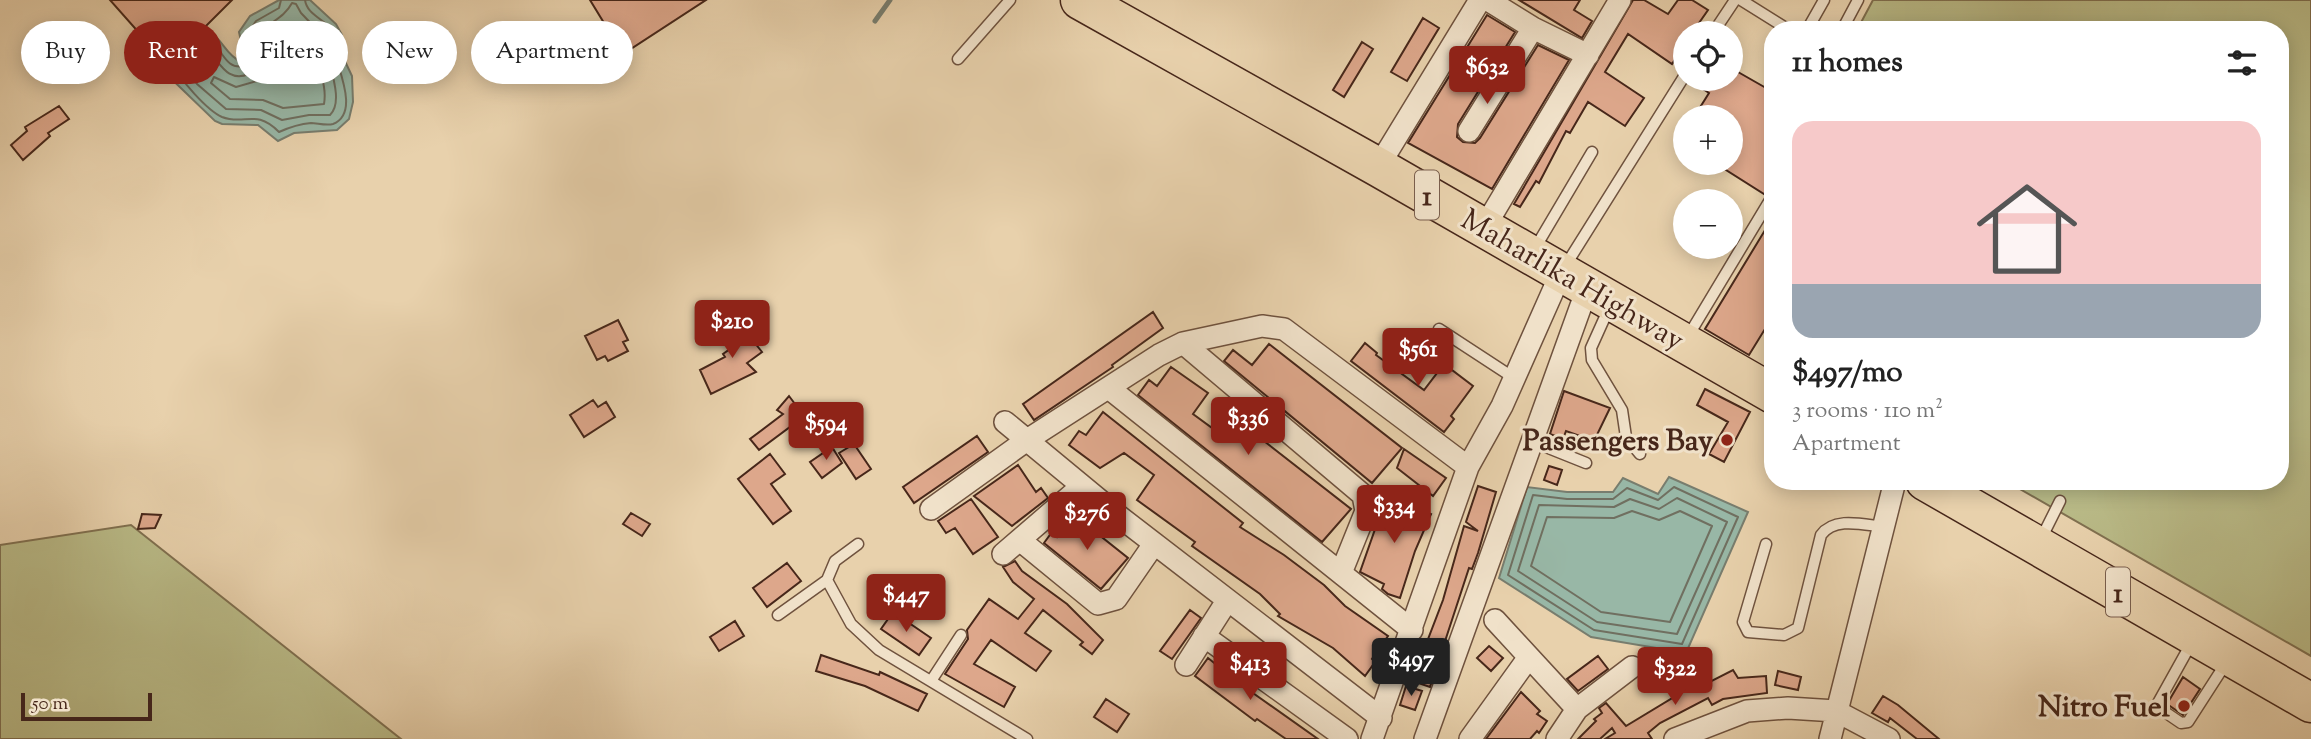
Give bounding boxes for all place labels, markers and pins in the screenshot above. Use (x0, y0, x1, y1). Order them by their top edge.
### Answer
pin: $632 (1446, 46, 1528, 106)
pin: $210 (691, 300, 773, 360)
pin: $561 (1377, 328, 1459, 388)
pin: $336 (1207, 398, 1289, 457)
pin: $594 (785, 402, 867, 462)
place label: Passengers Bay (1523, 421, 1713, 464)
marker: Passengers Bay (1719, 432, 1735, 448)
pin: $334 (1353, 486, 1435, 545)
pin: $276 (1046, 492, 1128, 552)
pin: $447 (865, 574, 947, 634)
pin: $497 (1370, 638, 1452, 698)
pin: $413 (1209, 642, 1291, 702)
pin: $322 (1634, 648, 1716, 707)
place label: Nitro Fuel (2038, 687, 2171, 730)
marker: Nitro Fuel (2176, 698, 2192, 714)

